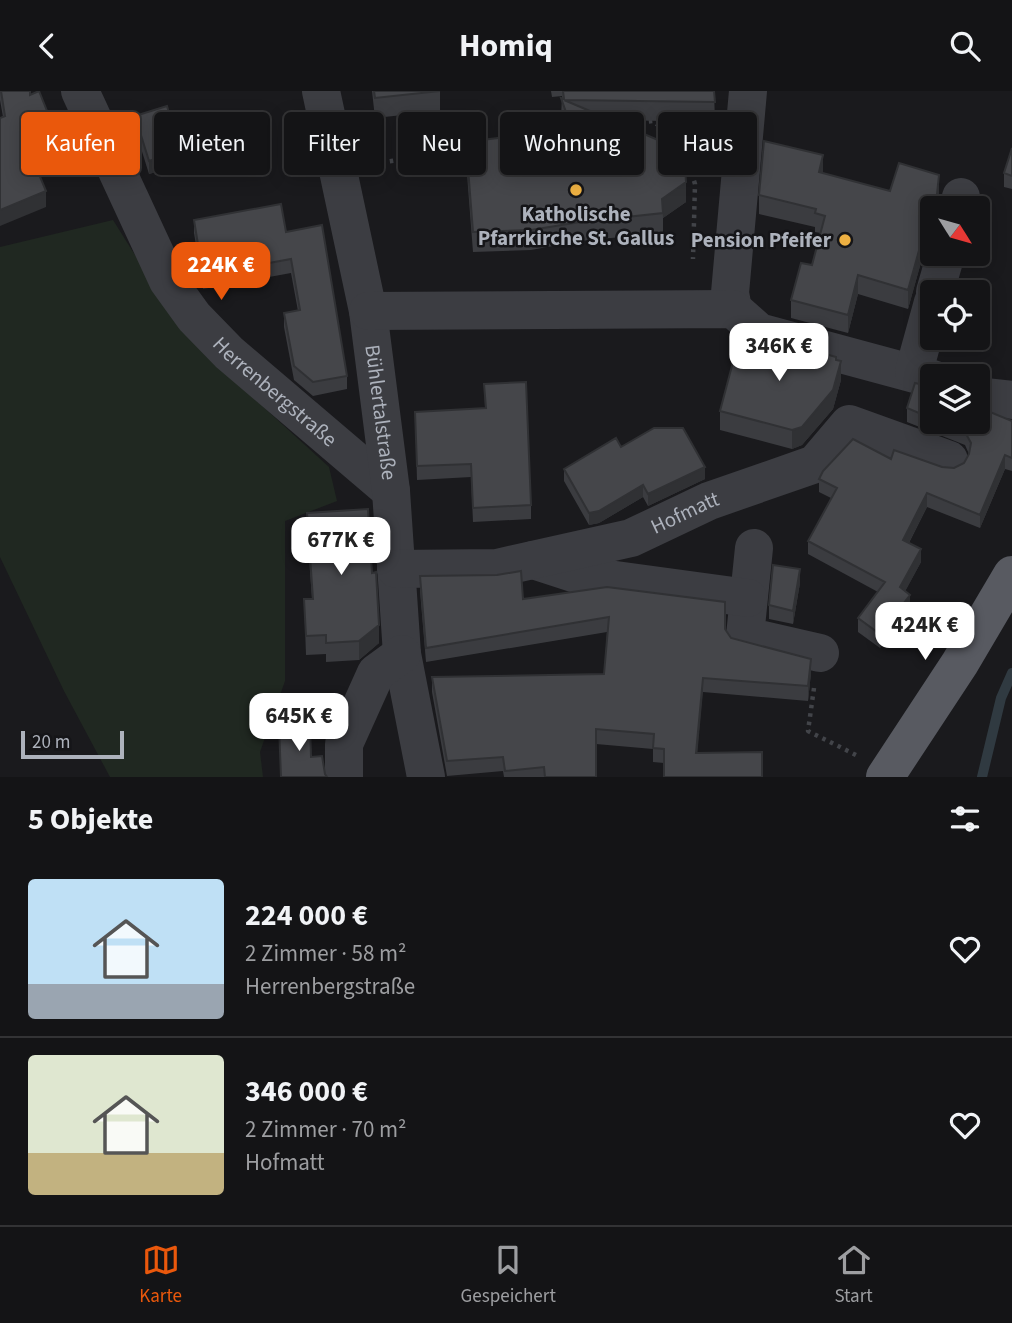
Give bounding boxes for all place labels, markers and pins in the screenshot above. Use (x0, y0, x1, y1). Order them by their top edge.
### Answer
marker: Katholische Pfarrkirche St. Gallus (568, 182, 584, 198)
place label: Katholische Pfarrkirche St. Gallus (478, 199, 674, 253)
place label: Pension Pfeifer (691, 225, 832, 255)
marker: Pension Pfeifer (837, 232, 853, 248)
pin: 224K € (164, 243, 278, 302)
pin: 346K € (722, 323, 836, 383)
pin: 677K € (284, 517, 398, 577)
pin: 424K € (868, 603, 982, 662)
pin: 645K € (242, 693, 356, 753)

